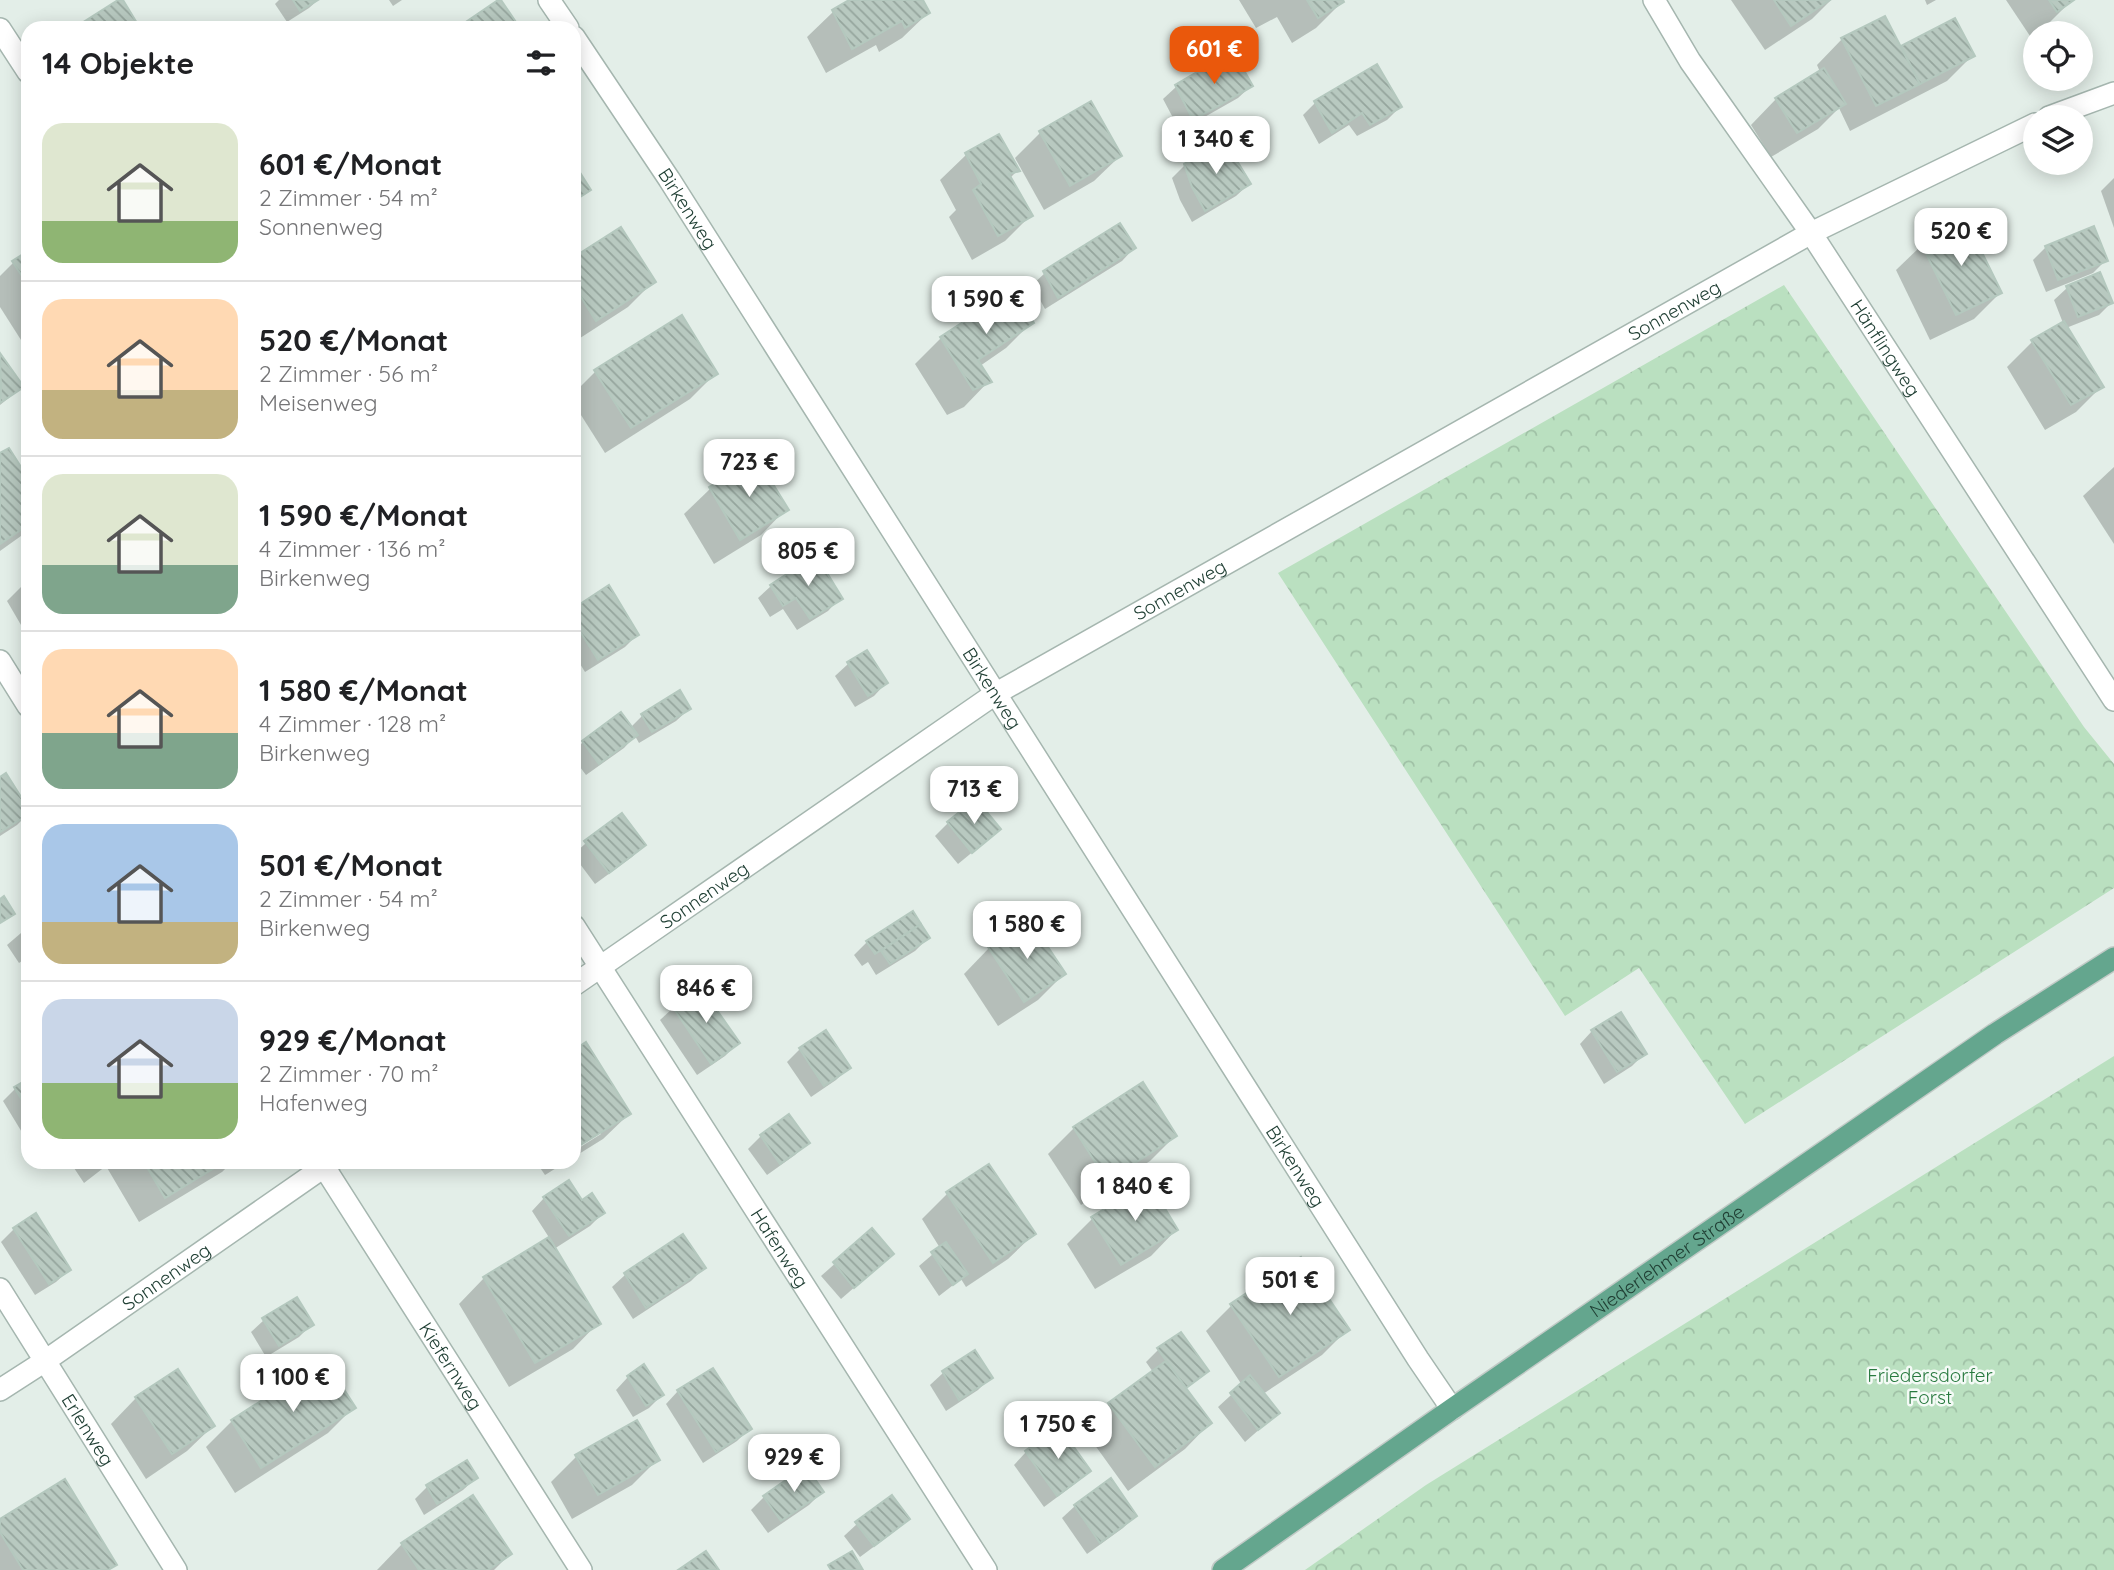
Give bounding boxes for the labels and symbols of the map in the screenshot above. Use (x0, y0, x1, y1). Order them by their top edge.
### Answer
pin: 601 € (1165, 27, 1263, 86)
pin: 1 340 € (1151, 116, 1281, 176)
street label: Birkenweg (653, 163, 723, 254)
pin: 520 € (1912, 208, 2010, 268)
street label: Sonnenweg (1624, 275, 1725, 346)
pin: 1 590 € (921, 276, 1051, 336)
street label: Hänflingweg (1845, 295, 1926, 401)
pin: 723 € (700, 440, 798, 499)
pin: 805 € (759, 528, 857, 588)
street label: Sonnenweg (1129, 554, 1230, 625)
street label: Birkenweg (957, 643, 1027, 734)
pin: 713 € (925, 766, 1023, 826)
street label: Sonnenweg (655, 856, 753, 934)
pin: 1 580 € (962, 902, 1092, 961)
pin: 846 € (657, 965, 755, 1025)
street label: Birkenweg (1261, 1121, 1330, 1211)
pin: 1 840 € (1070, 1164, 1200, 1223)
street label: Niederlehmer Straße (1585, 1199, 1749, 1322)
street label: Hafenweg (746, 1203, 814, 1292)
street label: Sonnenweg (117, 1238, 215, 1316)
pin: 501 € (1241, 1258, 1339, 1317)
street label: Kiefernweg (414, 1318, 488, 1415)
pin: 1 100 € (228, 1354, 358, 1414)
park label: Friedersdorfer Forst (1867, 1363, 1994, 1409)
street label: Erlenweg (56, 1389, 120, 1470)
pin: 1 750 € (993, 1402, 1123, 1461)
pin: 929 € (745, 1434, 843, 1494)

